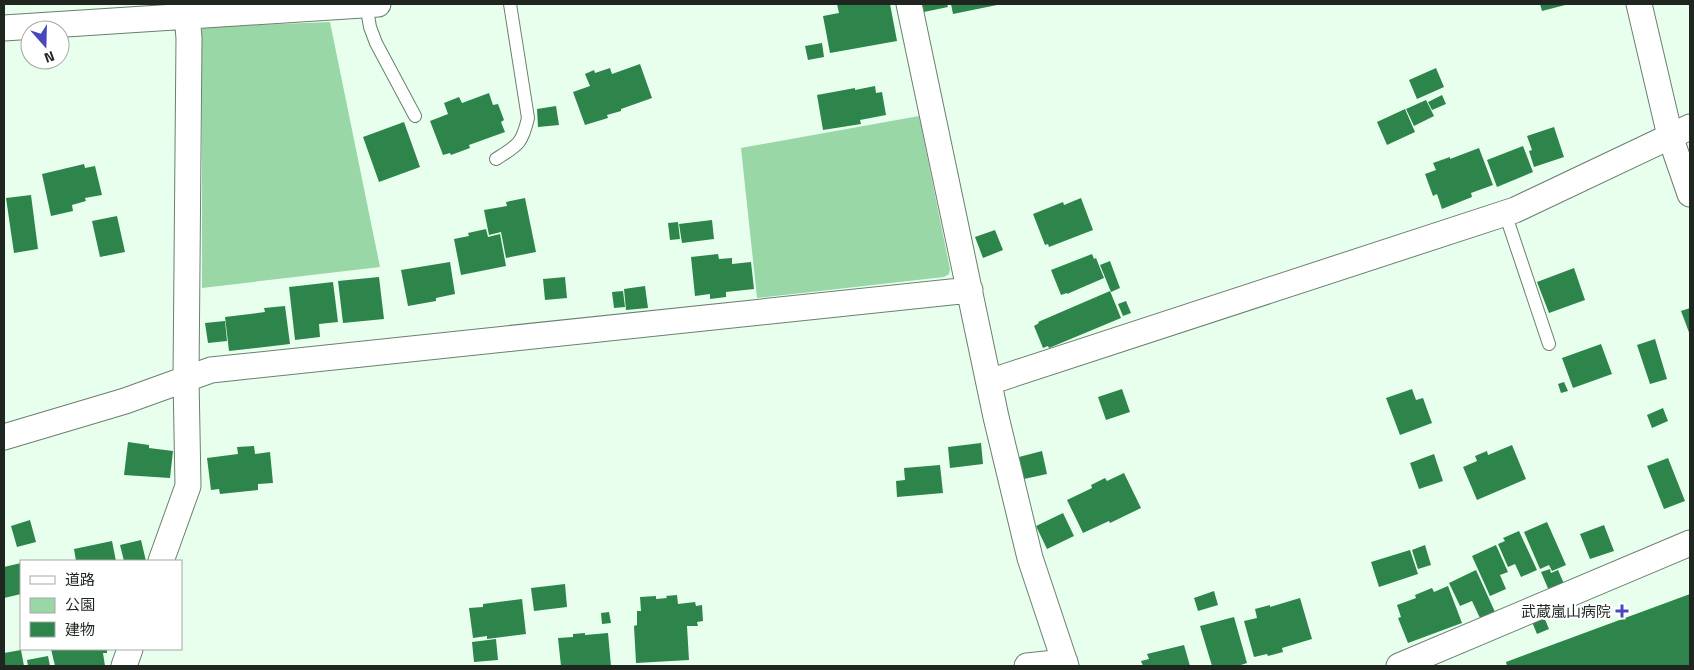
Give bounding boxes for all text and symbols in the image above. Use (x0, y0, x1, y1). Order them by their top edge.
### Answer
north arrow (20, 20, 70, 70)
text: N (41, 46, 58, 69)
legend (20, 560, 182, 650)
text: 道路 (65, 568, 95, 591)
text: 公園 (65, 593, 95, 616)
place label: 武蔵嵐山病院 (1521, 600, 1611, 623)
marker: 武蔵嵐山病院 (1615, 604, 1629, 618)
text: 建物 (65, 618, 95, 641)

